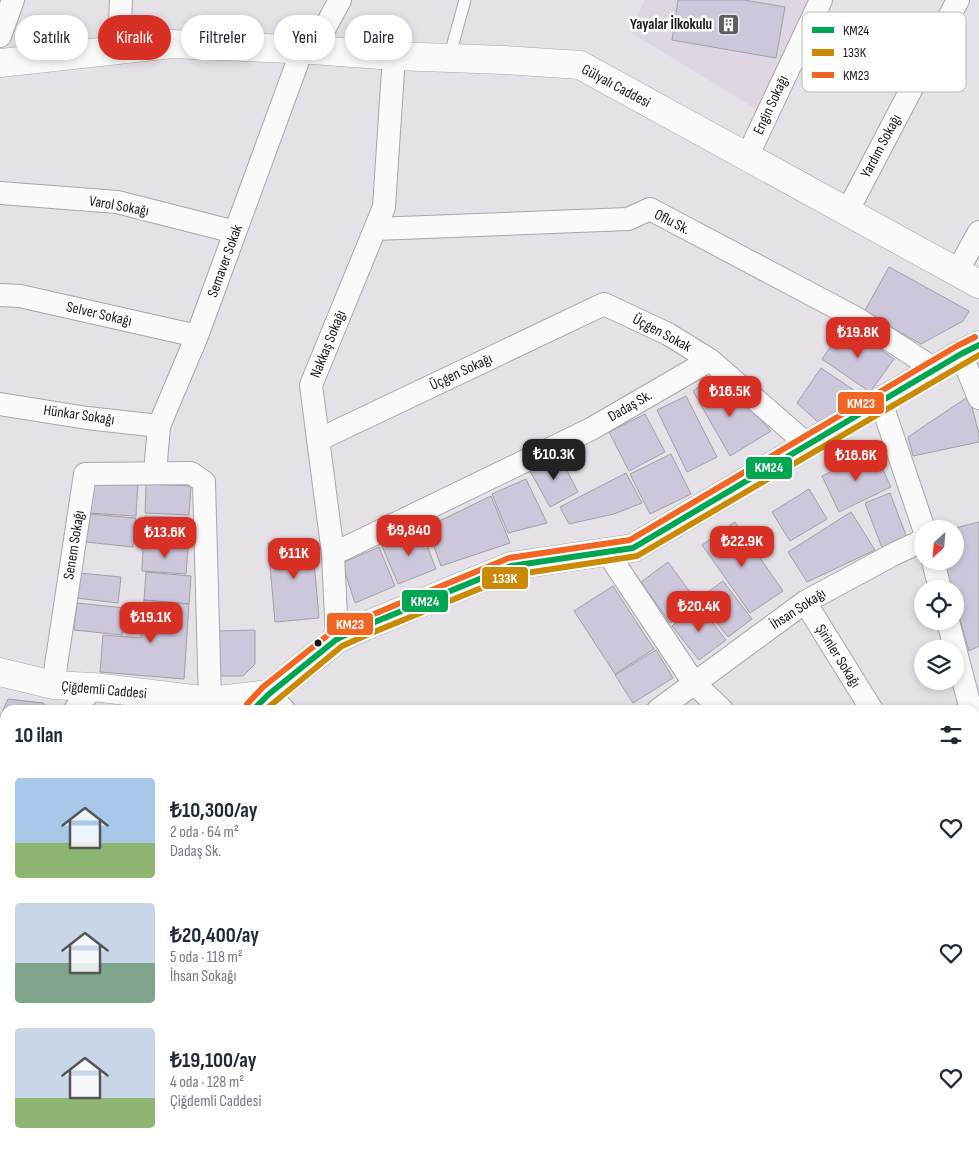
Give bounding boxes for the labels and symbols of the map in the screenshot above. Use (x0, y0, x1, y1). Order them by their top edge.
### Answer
building icon: Yayalar İlkokulu (716, 12, 740, 36)
legend (802, 12, 966, 92)
place label: Yayalar İlkokulu (630, 15, 712, 34)
text: KM24 (843, 22, 869, 39)
text: 133K (843, 44, 867, 61)
street label: Gülyalı Caddesi (578, 60, 654, 112)
text: KM23 (843, 67, 869, 84)
street label: Engin Sokağı (749, 72, 793, 138)
street label: Yardım Sokağı (856, 111, 906, 181)
street label: Varol Sokağı (88, 191, 150, 221)
street label: Oflu Sk. (651, 205, 693, 239)
street label: Semaver Sokak (203, 222, 247, 300)
street label: Selver Sokağı (64, 297, 134, 331)
street label: Nakkaş Sokağı (306, 307, 350, 381)
street label: Üçgen Sokak (629, 310, 695, 357)
pin: ₺19.8K (817, 316, 899, 359)
street label: Üçgen Sokağı (427, 349, 495, 395)
pin: ₺16.5K (689, 376, 771, 418)
street label: Dadaş Sk. (605, 386, 656, 426)
line badge: KM23 (837, 391, 885, 415)
text: KM23 (847, 395, 875, 412)
street label: Hünkar Sokağı (42, 401, 116, 429)
pin: ₺10.3K (513, 438, 595, 481)
pin: ₺16.6K (815, 440, 897, 482)
line badge: KM24 (745, 456, 793, 480)
text: KM24 (755, 459, 784, 476)
street label: Senem Sokağı (59, 509, 89, 581)
pin: ₺9,840 (368, 514, 450, 557)
pin: ₺13.6K (124, 516, 206, 559)
north arrow (914, 520, 964, 570)
pin: ₺22.9K (701, 526, 783, 568)
pin: ₺11K (264, 538, 324, 580)
line badge: 133K (481, 566, 529, 590)
text: 133K (493, 570, 518, 587)
street label: İhsan Sokağı (767, 584, 829, 634)
line badge: KM24 (401, 589, 449, 613)
pin: ₺20.4K (658, 590, 740, 633)
text: KM24 (411, 593, 440, 610)
pin: ₺19.1K (110, 602, 192, 644)
line badge: KM23 (326, 612, 374, 636)
text: KM23 (336, 616, 364, 633)
street label: Şirinler Sokağı (811, 621, 865, 691)
unlabelled marker (313, 638, 323, 648)
street label: Çiğdemli Caddesi (60, 677, 148, 703)

